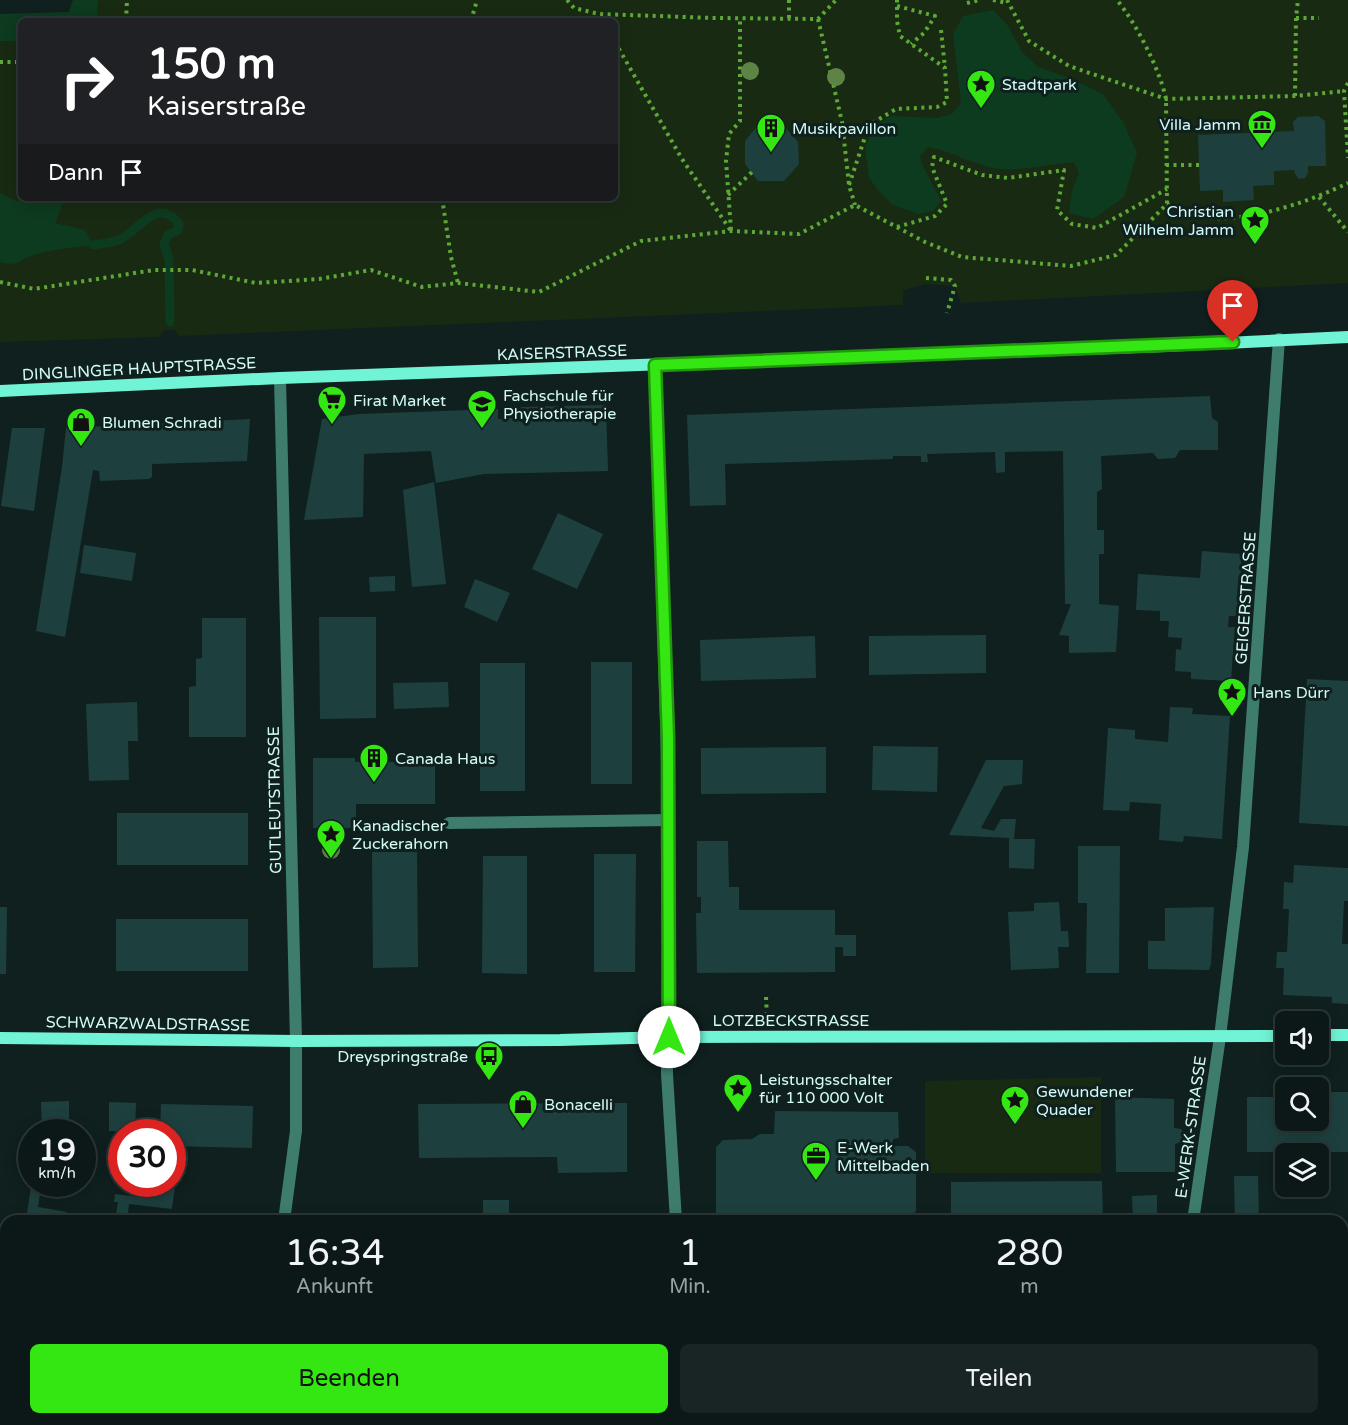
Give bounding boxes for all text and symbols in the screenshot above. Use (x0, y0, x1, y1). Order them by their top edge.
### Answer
text: 150 m (147, 39, 276, 90)
icon: right (48, 42, 126, 120)
place icon: Stadtpark (965, 68, 997, 110)
place label: Stadtpark (1002, 75, 1077, 95)
text: Kaiserstraße (147, 90, 306, 123)
museum icon: Villa Jamm (1246, 108, 1278, 150)
building icon: Musikpavillon (755, 112, 787, 154)
place label: Villa Jamm (1159, 115, 1241, 135)
place label: Musikpavillon (792, 119, 896, 139)
icon: arrive (115, 156, 148, 189)
text: Dann (48, 160, 103, 186)
place label: Christian Wilhelm Jamm (1123, 202, 1234, 240)
place icon: Christian Wilhelm Jamm (1239, 204, 1271, 246)
pin (1207, 280, 1258, 342)
icon: arrive (1216, 289, 1249, 322)
street label: KAISERSTRASSE (496, 341, 628, 365)
street label: DINGLINGER HAUPTSTRASSE (21, 353, 257, 385)
supermarket icon: Firat Market (316, 384, 348, 426)
place label: Fachschule für Physiotherapie (503, 386, 616, 424)
school or university icon: Fachschule für Physiotherapie (466, 388, 498, 430)
place label: Firat Market (353, 391, 446, 411)
shop icon: Blumen Schradi (65, 406, 97, 448)
place label: Blumen Schradi (102, 413, 222, 433)
street label: GEIGERSTRASSE (1231, 531, 1261, 665)
place icon: Hans Dürr (1216, 676, 1248, 718)
place label: Hans Dürr (1253, 683, 1330, 703)
street label: GUTLEUTSTRASSE (264, 726, 286, 874)
building icon: Canada Haus (358, 742, 390, 784)
place label: Canada Haus (395, 749, 496, 769)
place label: Kanadischer Zuckerahorn (352, 816, 449, 854)
place icon: Kanadischer Zuckerahorn (315, 818, 347, 860)
position arrow (637, 1005, 701, 1069)
street label: LOTZBECKSTRASSE (713, 1011, 870, 1031)
map controls (1275, 1011, 1329, 1197)
button: sound (1275, 1011, 1329, 1065)
street label: SCHWARZWALDSTRASSE (46, 1012, 250, 1036)
bus stop icon: Dreyspringstraße (473, 1040, 505, 1082)
place label: Dreyspringstraße (337, 1047, 468, 1067)
street label: E-WERK-STRASSE (1171, 1055, 1211, 1200)
place label: Leistungsschalter für 110 000 Volt (759, 1070, 893, 1108)
place icon: Leistungsschalter für 110 000 Volt (722, 1072, 754, 1114)
button: search (1275, 1077, 1329, 1131)
place label: Gewundener Quader (1036, 1082, 1134, 1120)
place icon: Gewundener Quader (999, 1084, 1031, 1126)
shop icon: Bonacelli (507, 1088, 539, 1130)
place label: Bonacelli (544, 1095, 613, 1115)
speed limit sign: 30 (108, 1119, 186, 1197)
text: 19 (38, 1132, 76, 1169)
place label: E-Werk Mittelbaden (837, 1138, 929, 1176)
office icon: E-Werk Mittelbaden (800, 1140, 832, 1182)
button: layers (1275, 1143, 1329, 1197)
text: km/h (38, 1164, 76, 1182)
text: 16:34 (285, 1232, 385, 1275)
text: 1 (679, 1232, 701, 1275)
text: 280 (995, 1232, 1063, 1275)
text: Ankunft (296, 1275, 373, 1299)
text: Min. (669, 1275, 711, 1299)
text: m (1020, 1275, 1039, 1299)
button: Beenden (30, 1344, 668, 1413)
button: Teilen (680, 1344, 1318, 1413)

